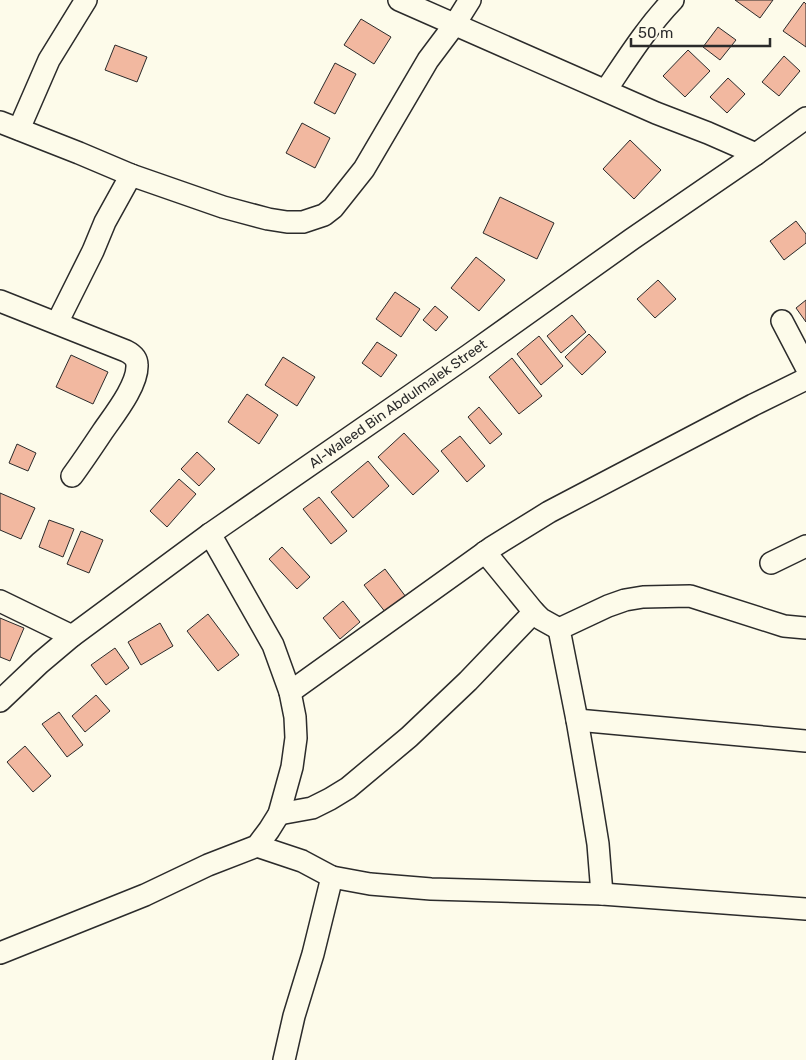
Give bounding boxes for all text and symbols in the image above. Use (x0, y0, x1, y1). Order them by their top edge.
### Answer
scale bar (631, 15, 770, 47)
text: 50 m (638, 24, 673, 42)
street label: Al-Waleed Bin Abdulmalek Street (306, 336, 491, 472)

